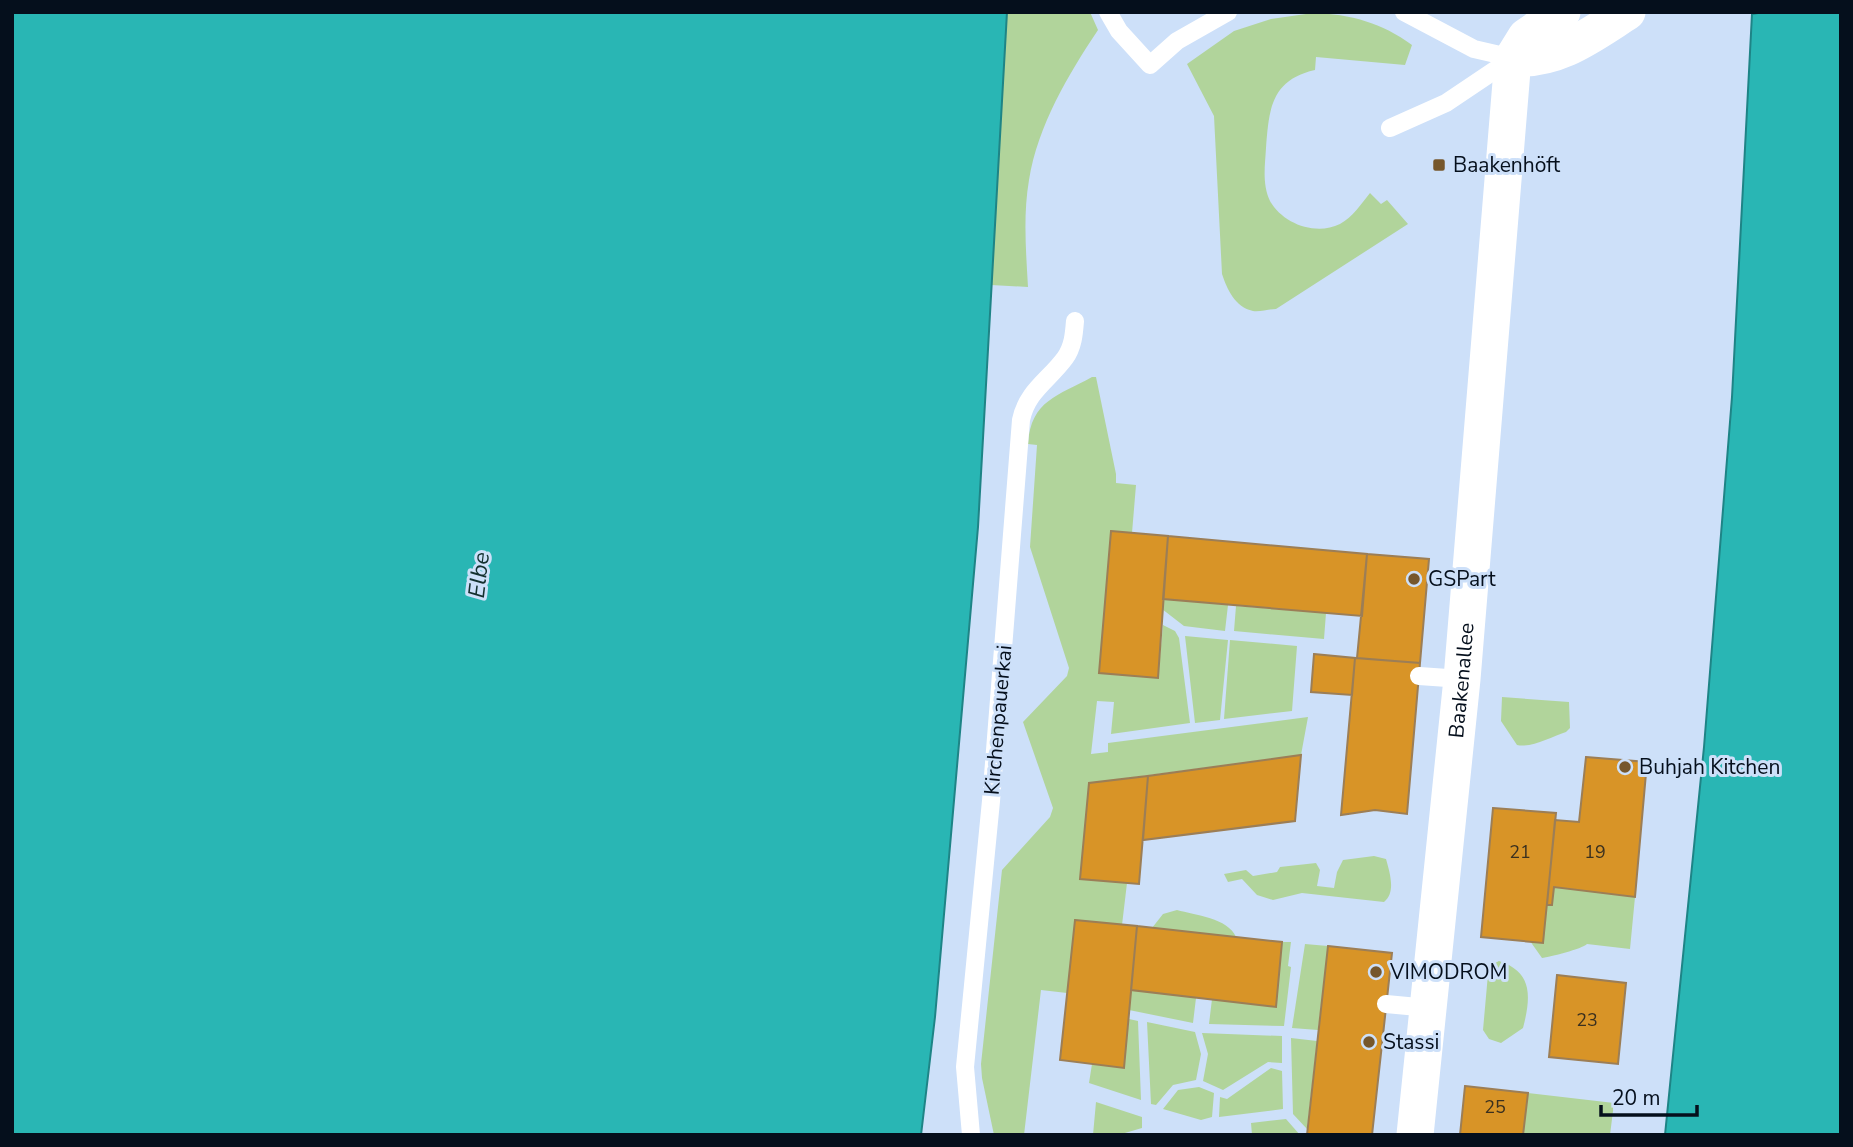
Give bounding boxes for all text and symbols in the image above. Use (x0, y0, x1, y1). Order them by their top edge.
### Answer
place label: Baakenhöft (1453, 151, 1561, 179)
marker: Baakenhöft (1431, 157, 1447, 173)
water label: Elbe (461, 550, 497, 600)
place label: GSPart (1428, 565, 1496, 593)
marker: GSPart (1406, 571, 1422, 587)
street label: Baakenallee (1442, 622, 1481, 739)
street label: Kirchenpauerkai (978, 644, 1018, 796)
place label: Buhjah Kitchen (1639, 753, 1780, 781)
marker: Buhjah Kitchen (1617, 759, 1633, 775)
house number: 21 (1509, 840, 1531, 864)
house number: 19 (1584, 840, 1606, 864)
place label: VIMODROM (1389, 958, 1508, 986)
marker: VIMODROM (1368, 964, 1384, 980)
house number: 23 (1576, 1008, 1598, 1032)
place label: Stassi (1383, 1028, 1439, 1056)
marker: Stassi (1361, 1034, 1377, 1050)
scale bar (1601, 1074, 1697, 1118)
text: 20 m (1612, 1084, 1661, 1112)
house number: 25 (1484, 1095, 1506, 1119)

